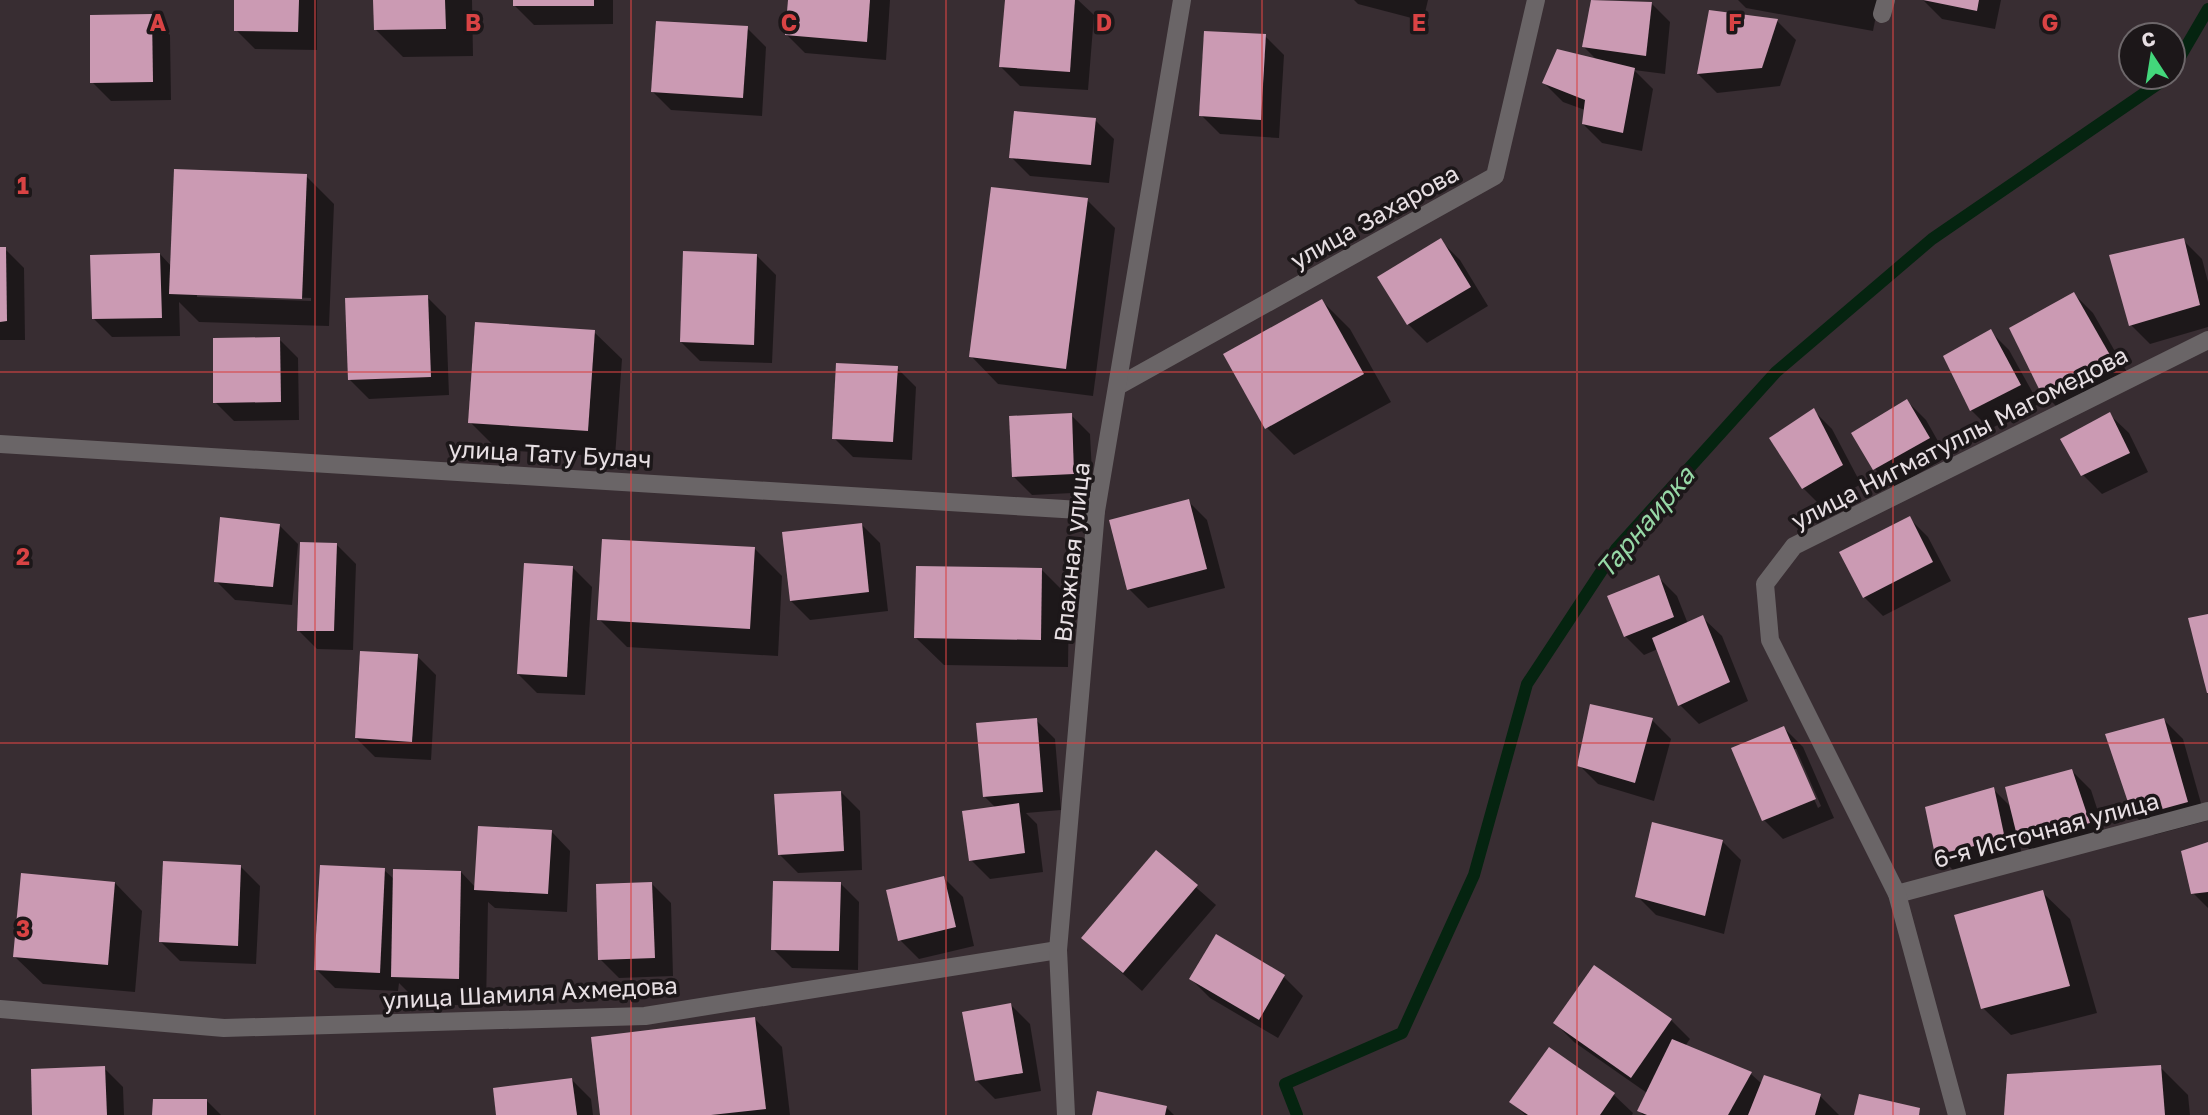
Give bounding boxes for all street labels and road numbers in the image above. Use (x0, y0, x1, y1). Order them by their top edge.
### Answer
street label: улица Захарова (1285, 158, 1463, 274)
street label: улица Нигматуллы Магомедова (1786, 339, 2132, 535)
street label: улица Тату Булач (448, 433, 652, 473)
street label: Влажная улица (1047, 461, 1095, 643)
street label: 6-я Источная улица (1930, 785, 2162, 873)
street label: улица Шамиля Ахмедова (382, 970, 678, 1014)

